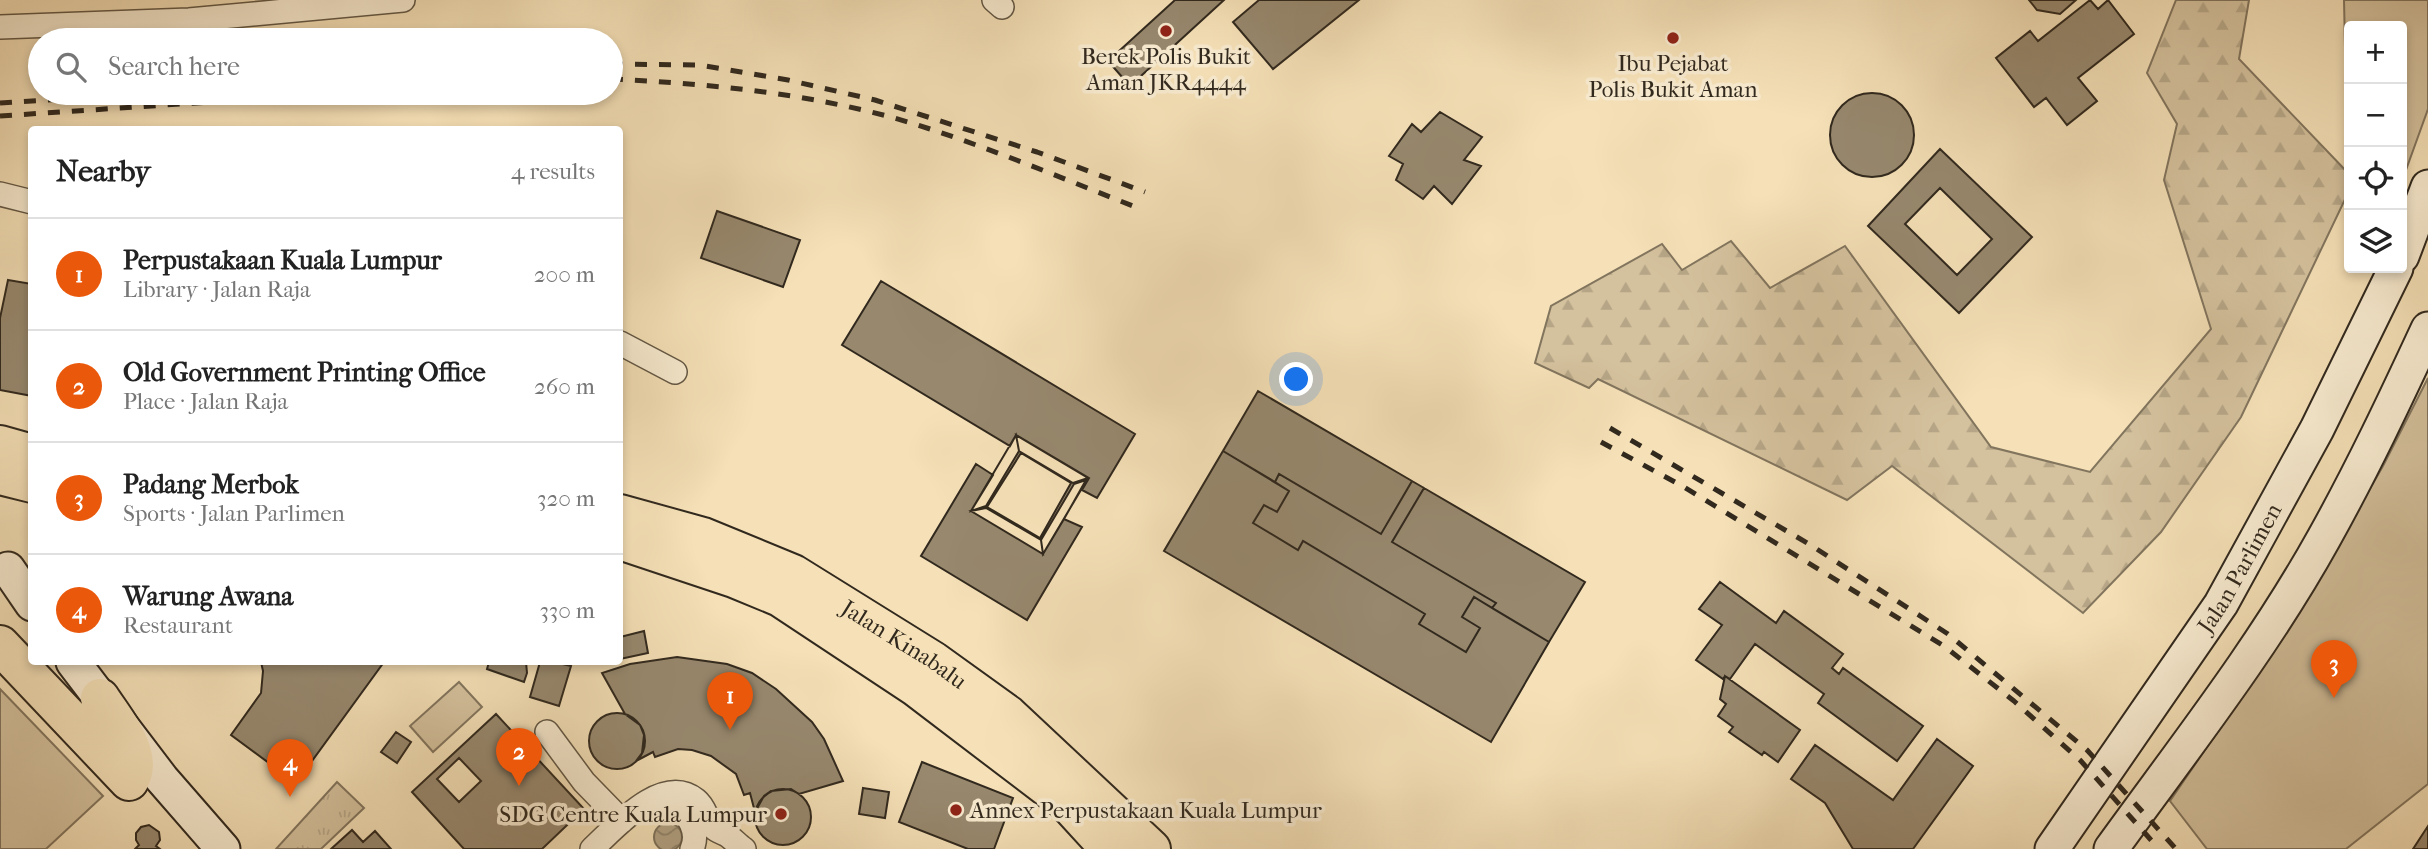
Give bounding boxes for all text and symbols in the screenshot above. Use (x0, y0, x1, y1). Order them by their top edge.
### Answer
map controls (2344, 21, 2407, 273)
button: + (2344, 21, 2407, 84)
marker: Berek Polis Bukit Aman JKR4444 (1158, 23, 1174, 39)
search box (28, 28, 623, 105)
marker: Ibu Pejabat Polis Bukit Aman (1665, 30, 1681, 46)
place label: Berek Polis Bukit Aman JKR4444 (1081, 43, 1251, 96)
icon: search (52, 48, 90, 86)
place label: Ibu Pejabat Polis Bukit Aman (1588, 50, 1758, 103)
text: Search here (108, 51, 240, 82)
button: − (2344, 84, 2407, 147)
button: locate (2344, 147, 2407, 210)
text: Nearby (56, 154, 151, 189)
text: 4 results (511, 158, 595, 185)
button: layers (2344, 210, 2407, 273)
text: Perpustakaan Kuala Lumpur (123, 245, 442, 276)
text: 1 (75, 261, 83, 288)
text: 200 m (534, 261, 595, 288)
text: Library · Jalan Raja (123, 276, 311, 303)
text: Old Government Printing Office (123, 357, 486, 388)
your location (1279, 362, 1313, 396)
text: 2 (73, 373, 85, 400)
text: 260 m (534, 373, 595, 400)
text: Place · Jalan Raja (123, 388, 288, 415)
text: Padang Merbok (123, 469, 299, 500)
text: 3 (74, 485, 84, 512)
text: 320 m (537, 485, 595, 512)
street label: Jalan Parlimen (2191, 498, 2287, 640)
text: Sports · Jalan Parlimen (123, 500, 345, 527)
text: Warung Awana (123, 581, 293, 612)
street label: Jalan Kinabalu (835, 593, 972, 694)
text: 4 (72, 597, 86, 624)
text: 330 m (539, 597, 595, 624)
text: Restaurant (123, 612, 233, 639)
pin: 3 (2311, 640, 2357, 698)
pin: 1 (707, 672, 753, 730)
pin: 2 (496, 728, 542, 786)
pin: 4 (267, 739, 313, 797)
place label: Annex Perpustakaan Kuala Lumpur (969, 797, 1322, 824)
place label: SDG Centre Kuala Lumpur (499, 801, 767, 828)
marker: Annex Perpustakaan Kuala Lumpur (948, 802, 964, 818)
marker: SDG Centre Kuala Lumpur (773, 806, 789, 822)

